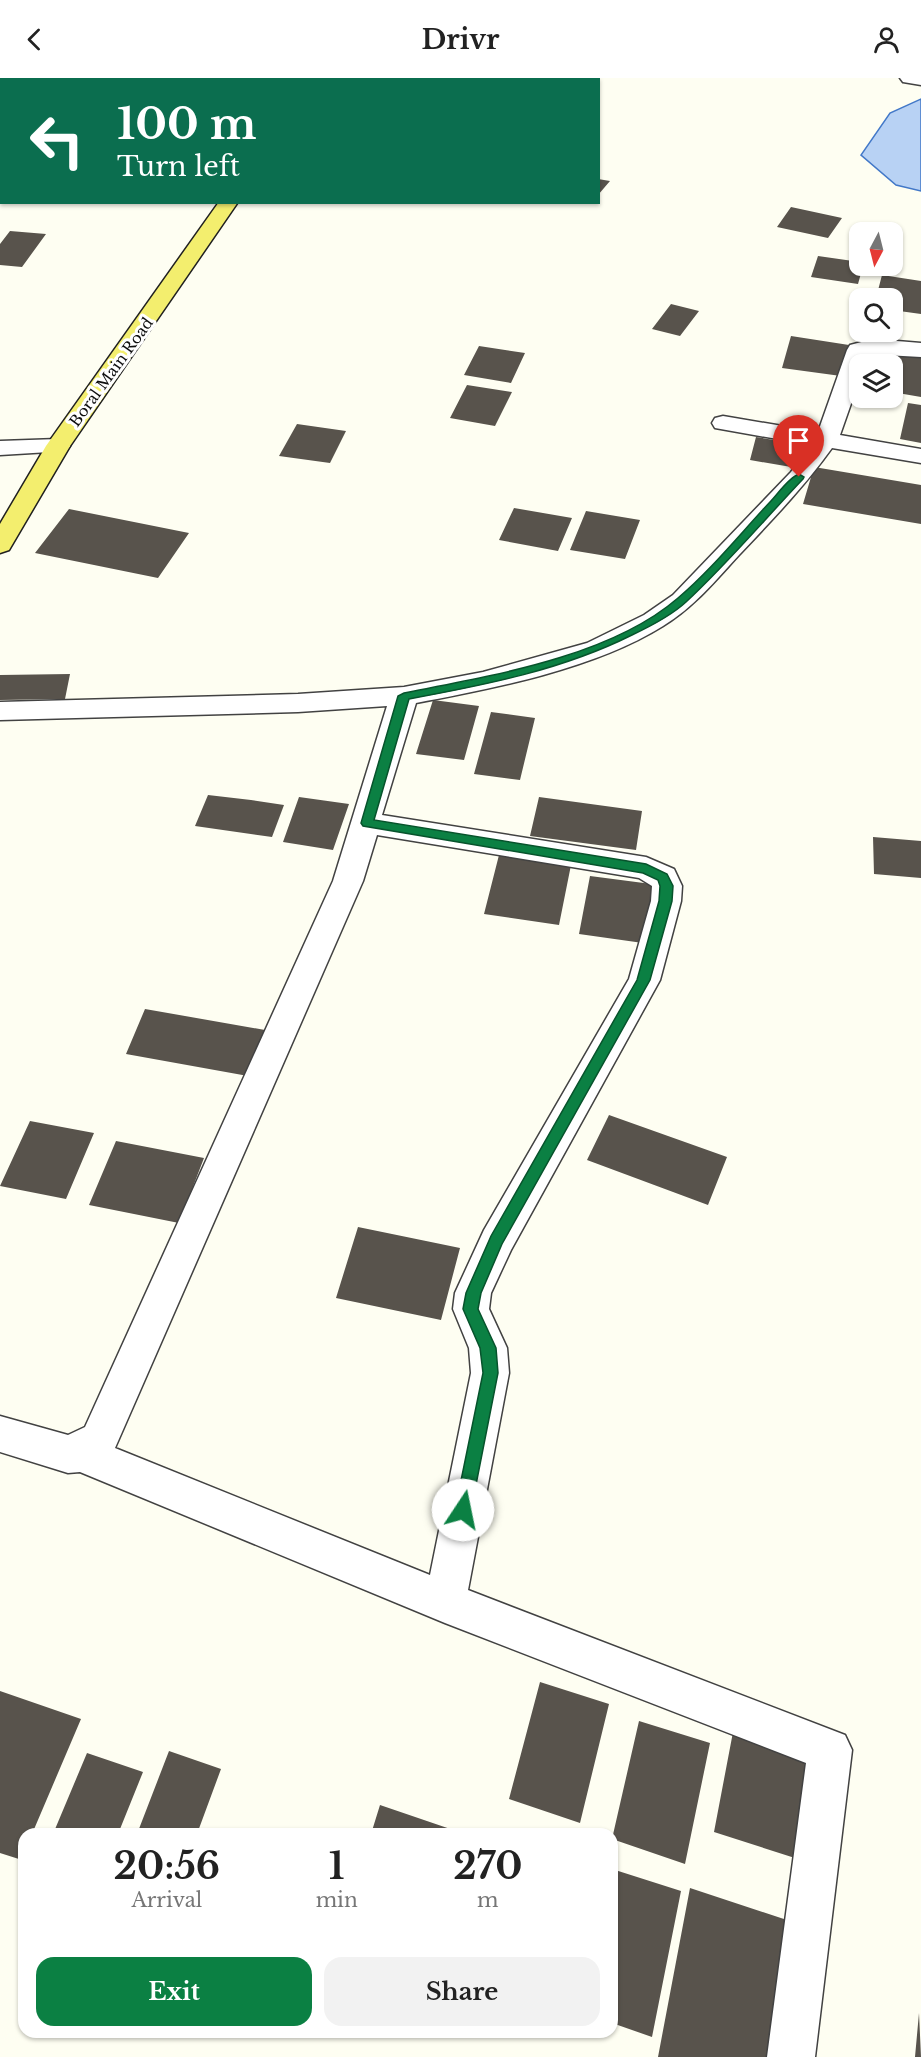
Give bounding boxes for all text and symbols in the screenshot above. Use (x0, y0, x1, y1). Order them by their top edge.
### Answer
icon: back (18, 23, 51, 56)
text: Drivr (421, 23, 500, 56)
icon: person (870, 23, 903, 56)
text: 100 m (117, 98, 256, 150)
icon: left (18, 102, 96, 180)
text: Turn left (117, 150, 240, 183)
north arrow (849, 222, 903, 276)
map controls (849, 222, 903, 408)
button: search (849, 288, 903, 342)
street label: Boral Main Road (65, 314, 157, 430)
button: layers (849, 354, 903, 408)
pin (773, 415, 824, 477)
icon: arrive (782, 424, 815, 457)
position arrow (431, 1478, 495, 1542)
text: 20:56 (114, 1844, 220, 1889)
text: 1 (329, 1844, 345, 1889)
text: 270 (453, 1844, 522, 1889)
text: Arrival (131, 1888, 202, 1912)
text: min (316, 1888, 358, 1912)
text: m (477, 1888, 499, 1912)
button: Exit (36, 1957, 312, 2026)
button: Share (324, 1957, 600, 2026)

